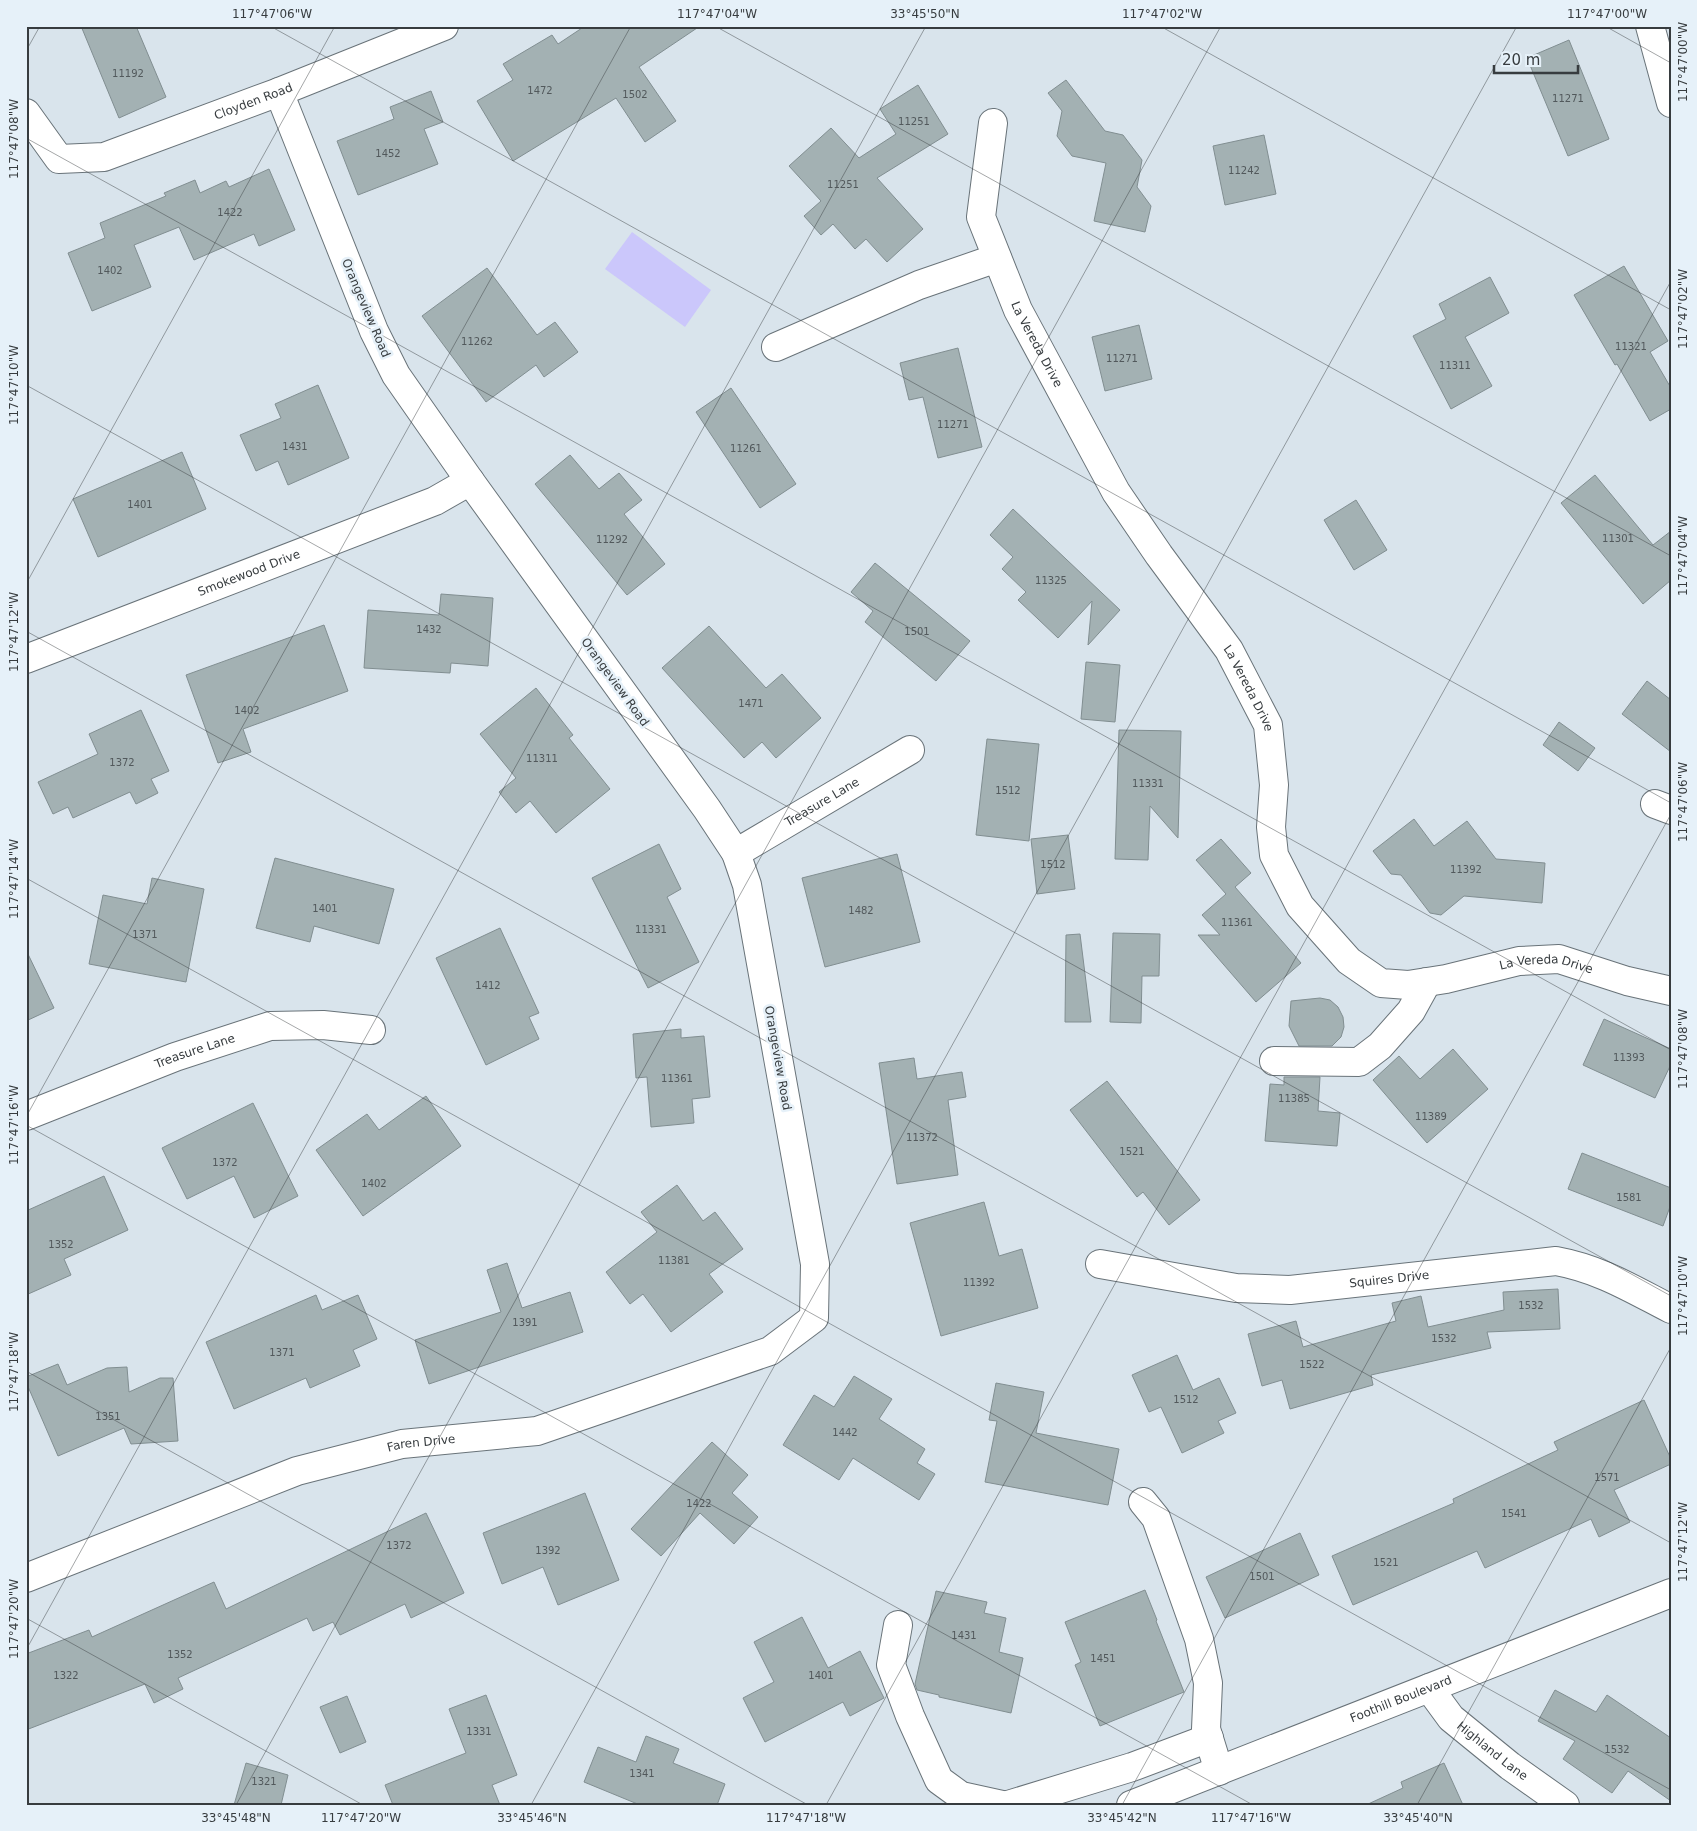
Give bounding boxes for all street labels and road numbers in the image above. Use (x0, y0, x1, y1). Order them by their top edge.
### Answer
street label: Cloyden Road (212, 80, 295, 122)
street label: Orangeview Road (339, 257, 393, 359)
street label: La Vereda Drive (1008, 299, 1065, 390)
street label: Smokewood Drive (196, 547, 302, 599)
street label: Orangeview Road (578, 635, 652, 729)
street label: La Vereda Drive (1221, 642, 1276, 732)
street label: Treasure Lane (782, 775, 862, 830)
street label: La Vereda Drive (1498, 952, 1595, 977)
street label: Orangeview Road (762, 1005, 794, 1111)
street label: Treasure Lane (152, 1031, 237, 1072)
street label: Squires Drive (1349, 1268, 1430, 1290)
street label: Faren Drive (386, 1432, 456, 1455)
street label: Foothill Boulevard (1348, 1673, 1454, 1725)
street label: Highland Lane (1454, 1719, 1530, 1783)

